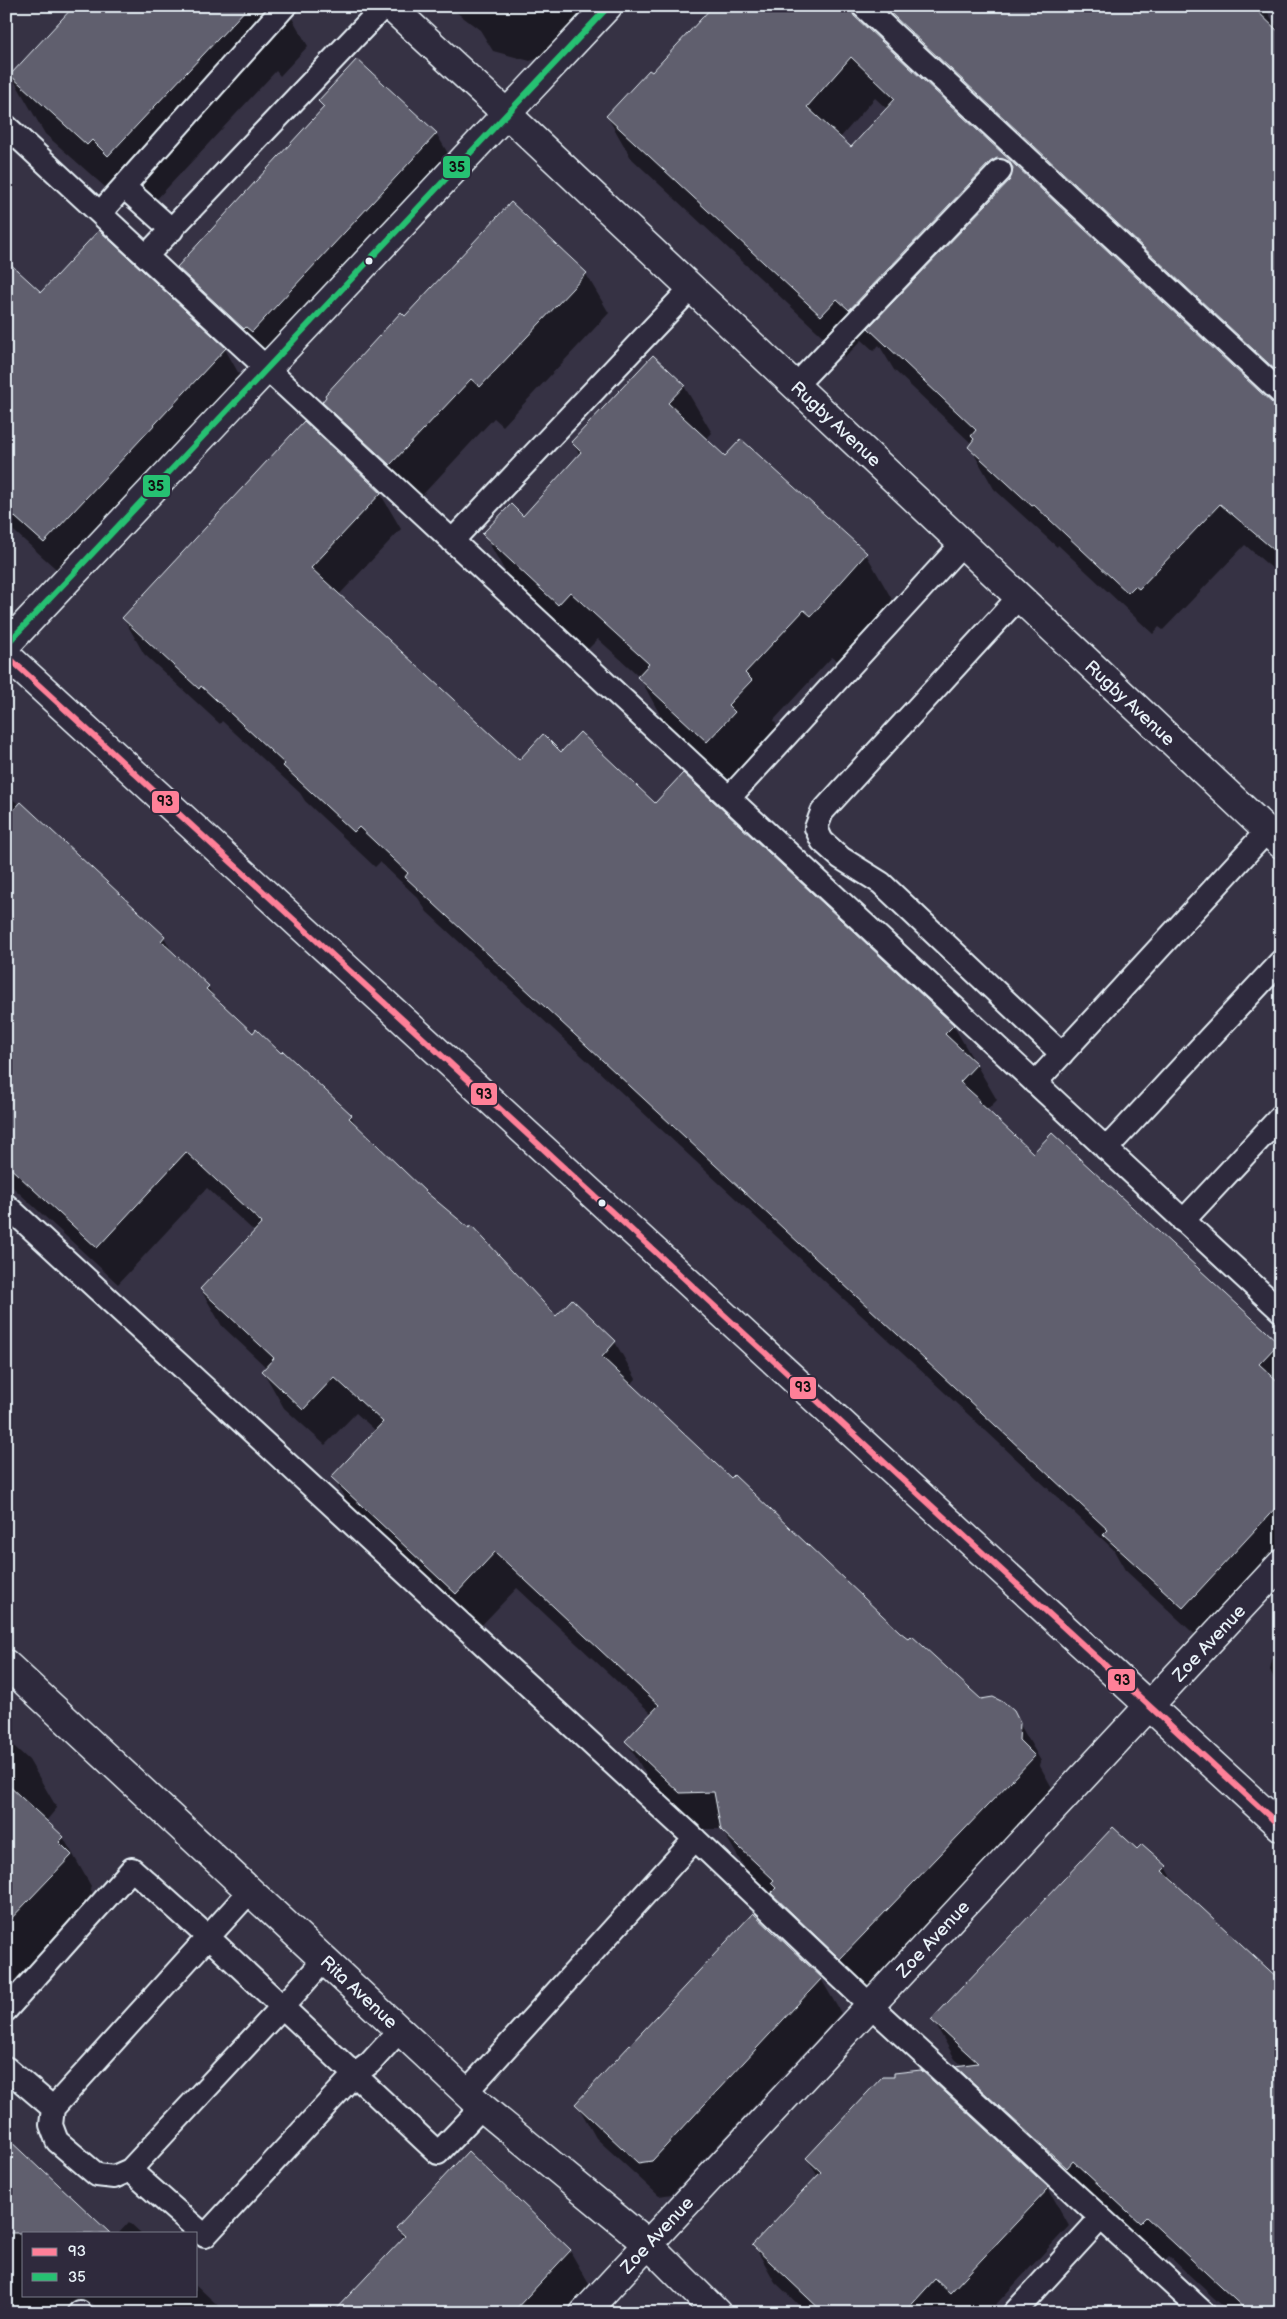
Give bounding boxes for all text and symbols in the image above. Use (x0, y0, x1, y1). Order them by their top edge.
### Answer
line badge: 35 (442, 155, 471, 179)
text: 35 (449, 159, 465, 176)
unlabelled marker (364, 256, 374, 266)
street label: Rugby Avenue (786, 377, 885, 472)
line badge: 35 (142, 474, 171, 498)
text: 35 (148, 478, 164, 495)
street label: Rugby Avenue (1080, 656, 1179, 751)
line badge: 93 (151, 790, 180, 814)
text: 93 (157, 793, 173, 810)
line badge: 93 (470, 1082, 498, 1106)
text: 93 (476, 1086, 492, 1103)
unlabelled marker (597, 1198, 607, 1208)
line badge: 93 (789, 1376, 817, 1400)
text: 93 (795, 1379, 811, 1396)
street label: Zoe Avenue (1168, 1600, 1250, 1687)
line badge: 93 (1107, 1668, 1136, 1692)
text: 93 (1114, 1672, 1130, 1689)
street label: Zoe Avenue (892, 1896, 974, 1983)
street label: Rita Avenue (316, 1951, 402, 2033)
street label: Zoe Avenue (616, 2192, 698, 2279)
legend (22, 2232, 198, 2296)
text: 93 (68, 2242, 86, 2261)
text: 35 (68, 2268, 86, 2287)

